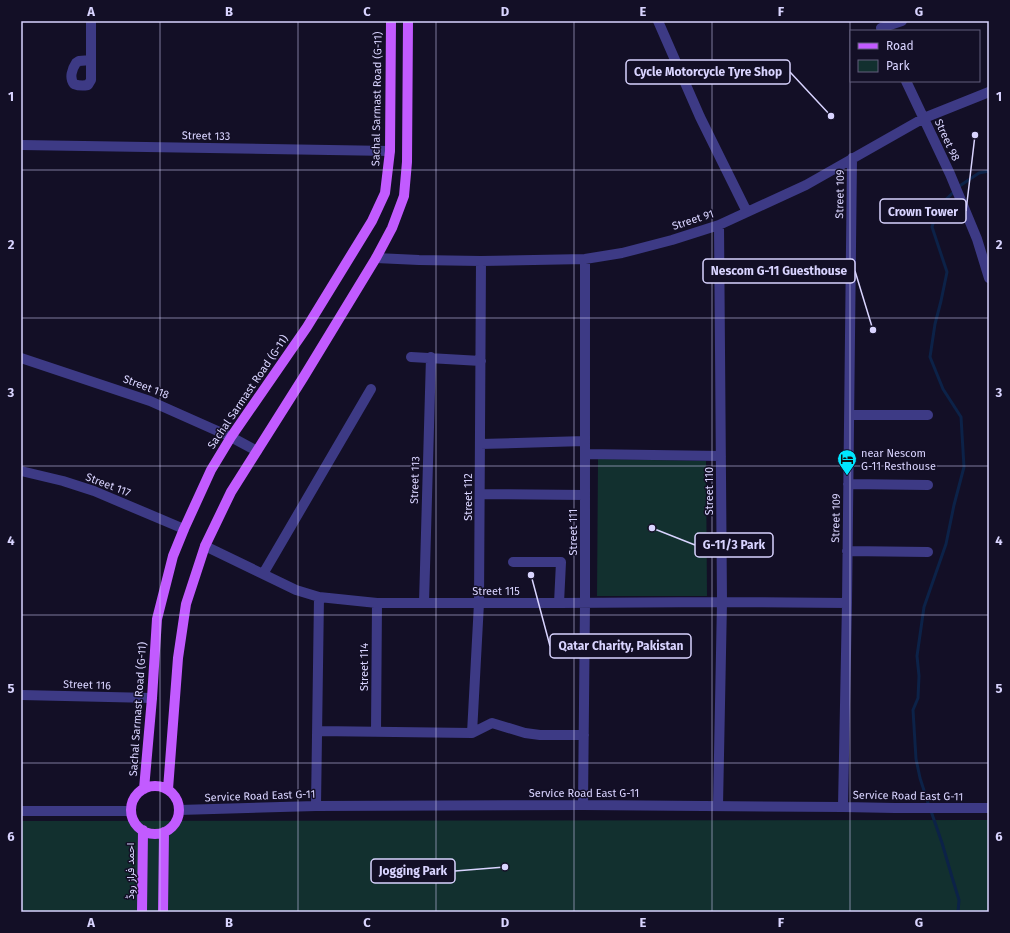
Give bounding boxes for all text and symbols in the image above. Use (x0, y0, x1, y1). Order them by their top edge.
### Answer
text: A (86, 4, 95, 19)
text: B (225, 4, 233, 19)
text: C (363, 4, 371, 19)
text: D (501, 4, 510, 19)
text: E (640, 4, 647, 19)
text: F (778, 4, 785, 19)
text: G (915, 4, 923, 19)
legend (850, 30, 980, 82)
street label: Sachal Sarmast Road (G-11) (369, 31, 385, 166)
text: Road (886, 39, 914, 53)
text: Park (886, 59, 910, 73)
callout: Cycle Motorcycle Tyre Shop (626, 60, 790, 84)
text: Cycle Motorcycle Tyre Shop (634, 65, 782, 79)
text: 1 (8, 89, 14, 104)
text: 1 (996, 89, 1002, 104)
street label: Street 98 (932, 117, 962, 163)
street label: Street 133 (182, 129, 230, 143)
street label: Street 109 (833, 169, 847, 219)
callout: Crown Tower (880, 199, 966, 223)
text: Crown Tower (888, 205, 958, 219)
street label: Street 91 (671, 207, 715, 233)
text: 2 (8, 237, 15, 252)
text: 2 (996, 237, 1003, 252)
callout: Nescom G-11 Guesthouse (703, 259, 855, 283)
text: Nescom G-11 Guesthouse (711, 264, 848, 278)
street label: Sachal Sarmast Road (G-11) (205, 332, 291, 451)
street label: Street 118 (121, 372, 171, 402)
text: 3 (7, 385, 15, 400)
text: 3 (995, 385, 1003, 400)
place label: near Nescom G-11 Resthouse (861, 447, 936, 473)
hotel icon: near Nescom G-11 Resthouse (836, 448, 858, 476)
street label: Street 113 (408, 456, 422, 504)
street label: Street 110 (703, 467, 716, 515)
street label: Street 117 (84, 471, 132, 500)
street label: Street 112 (462, 473, 475, 521)
street label: Street 109 (829, 493, 843, 543)
street label: Street 111 (567, 509, 580, 555)
text: 4 (7, 533, 15, 548)
callout: G-11/3 Park (695, 533, 773, 557)
text: 4 (995, 533, 1003, 548)
text: G-11/3 Park (703, 538, 765, 552)
street label: Street 115 (472, 585, 520, 598)
callout: Qatar Charity, Pakistan (550, 634, 691, 658)
text: Qatar Charity, Pakistan (559, 639, 684, 653)
street label: Sachal Sarmast Road (G-11) (127, 641, 149, 777)
street label: Street 114 (358, 643, 371, 691)
street label: Street 116 (63, 678, 111, 692)
text: 5 (8, 681, 15, 696)
text: 5 (996, 681, 1003, 696)
street label: Service Road East G-11 (529, 787, 639, 800)
street label: Service Road East G-11 (205, 788, 315, 804)
street label: Service Road East G-11 (853, 789, 963, 803)
text: 6 (7, 829, 15, 844)
text: 6 (995, 829, 1003, 844)
street label: احمد فراز روڈ (124, 843, 137, 899)
callout: Jogging Park (371, 859, 455, 883)
text: Jogging Park (378, 864, 448, 878)
text: A (86, 915, 95, 930)
text: B (225, 915, 233, 930)
text: C (363, 915, 371, 930)
text: D (501, 915, 510, 930)
text: E (640, 915, 647, 930)
text: F (778, 915, 785, 930)
text: G (915, 915, 923, 930)

